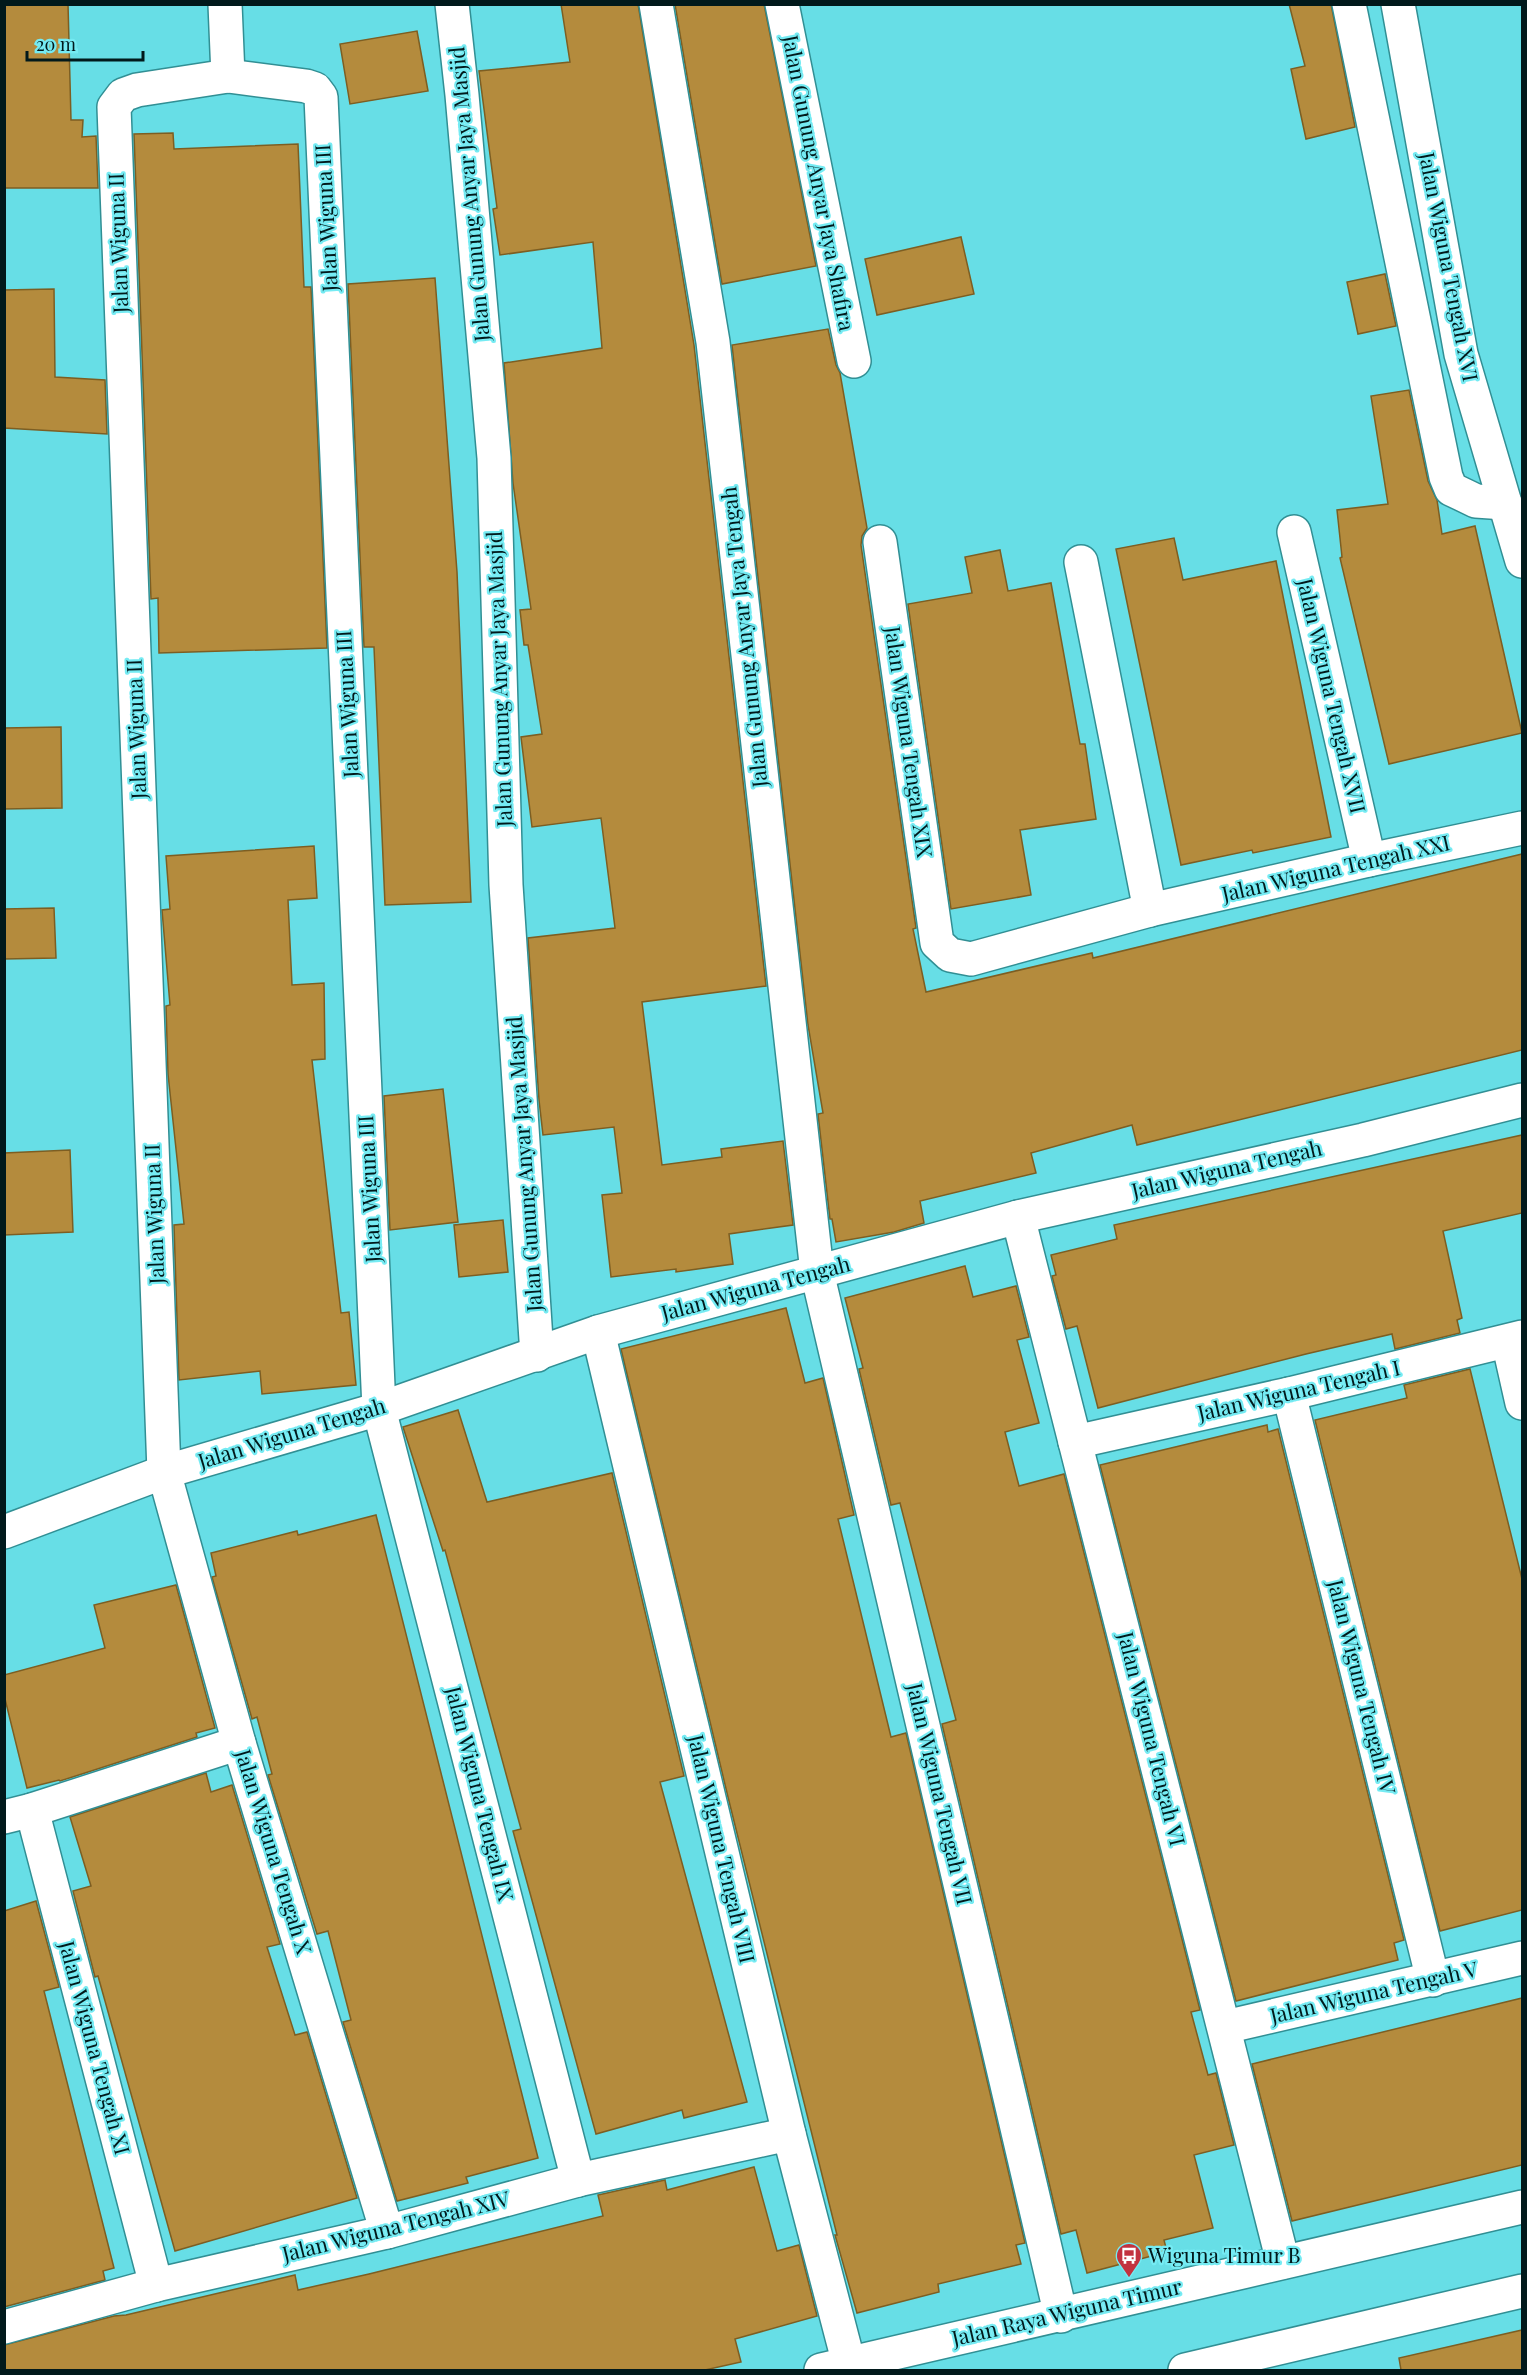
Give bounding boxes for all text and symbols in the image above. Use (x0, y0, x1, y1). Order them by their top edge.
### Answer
scale bar (27, 24, 142, 62)
street label: Jalan Gunung Anyar Jaya Shafira (777, 31, 863, 334)
text: 20 m (36, 32, 76, 56)
street label: Jalan Gunung Anyar Jaya Masjid (441, 46, 495, 344)
street label: Jalan Wiguna III (307, 144, 343, 294)
street label: Jalan Wiguna Tengah XVI (1414, 149, 1486, 384)
street label: Jalan Wiguna II (101, 172, 133, 315)
street label: Jalan Gunung Anyar Jaya Tengah (713, 485, 773, 790)
street label: Jalan Gunung Anyar Jaya Masjid (479, 531, 517, 828)
street label: Jalan Wiguna Tengah XVII (1292, 574, 1374, 816)
street label: Jalan Wiguna Tengah XIX (880, 623, 940, 860)
street label: Jalan Wiguna III (328, 630, 364, 780)
street label: Jalan Wiguna II (119, 658, 151, 801)
street label: Jalan Wiguna Tengah XXI (1218, 827, 1452, 907)
street label: Jalan Gunung Anyar Jaya Masjid (499, 1016, 547, 1314)
street label: Jalan Wiguna III (350, 1115, 386, 1265)
street label: Jalan Wiguna Tengah (1128, 1132, 1325, 1204)
street label: Jalan Wiguna II (137, 1143, 169, 1286)
street label: Jalan Wiguna Tengah (657, 1248, 854, 1326)
street label: Jalan Wiguna Tengah I (1194, 1352, 1403, 1426)
street label: Jalan Wiguna Tengah (193, 1390, 389, 1474)
street label: Jalan Wiguna Tengah IV (1322, 1575, 1403, 1797)
street label: Jalan Wiguna Tengah VI (1113, 1628, 1193, 1848)
street label: Jalan Wiguna Tengah VII (902, 1679, 980, 1907)
street label: Jalan Wiguna Tengah IX (440, 1682, 521, 1904)
street label: Jalan Wiguna Tengah VIII (683, 1731, 763, 1966)
street label: Jalan Wiguna Tengah X (230, 1745, 320, 1958)
street label: Jalan Wiguna Tengah XI (54, 1937, 138, 2157)
street label: Jalan Wiguna Tengah V (1266, 1953, 1481, 2029)
street label: Jalan Wiguna Tengah XIV (278, 2183, 513, 2267)
place label: Wiguna Timur B (1147, 2240, 1301, 2268)
bus stop icon: Wiguna Timur B (1114, 2241, 1144, 2279)
street label: Jalan Raya Wiguna Timur (948, 2271, 1185, 2351)

